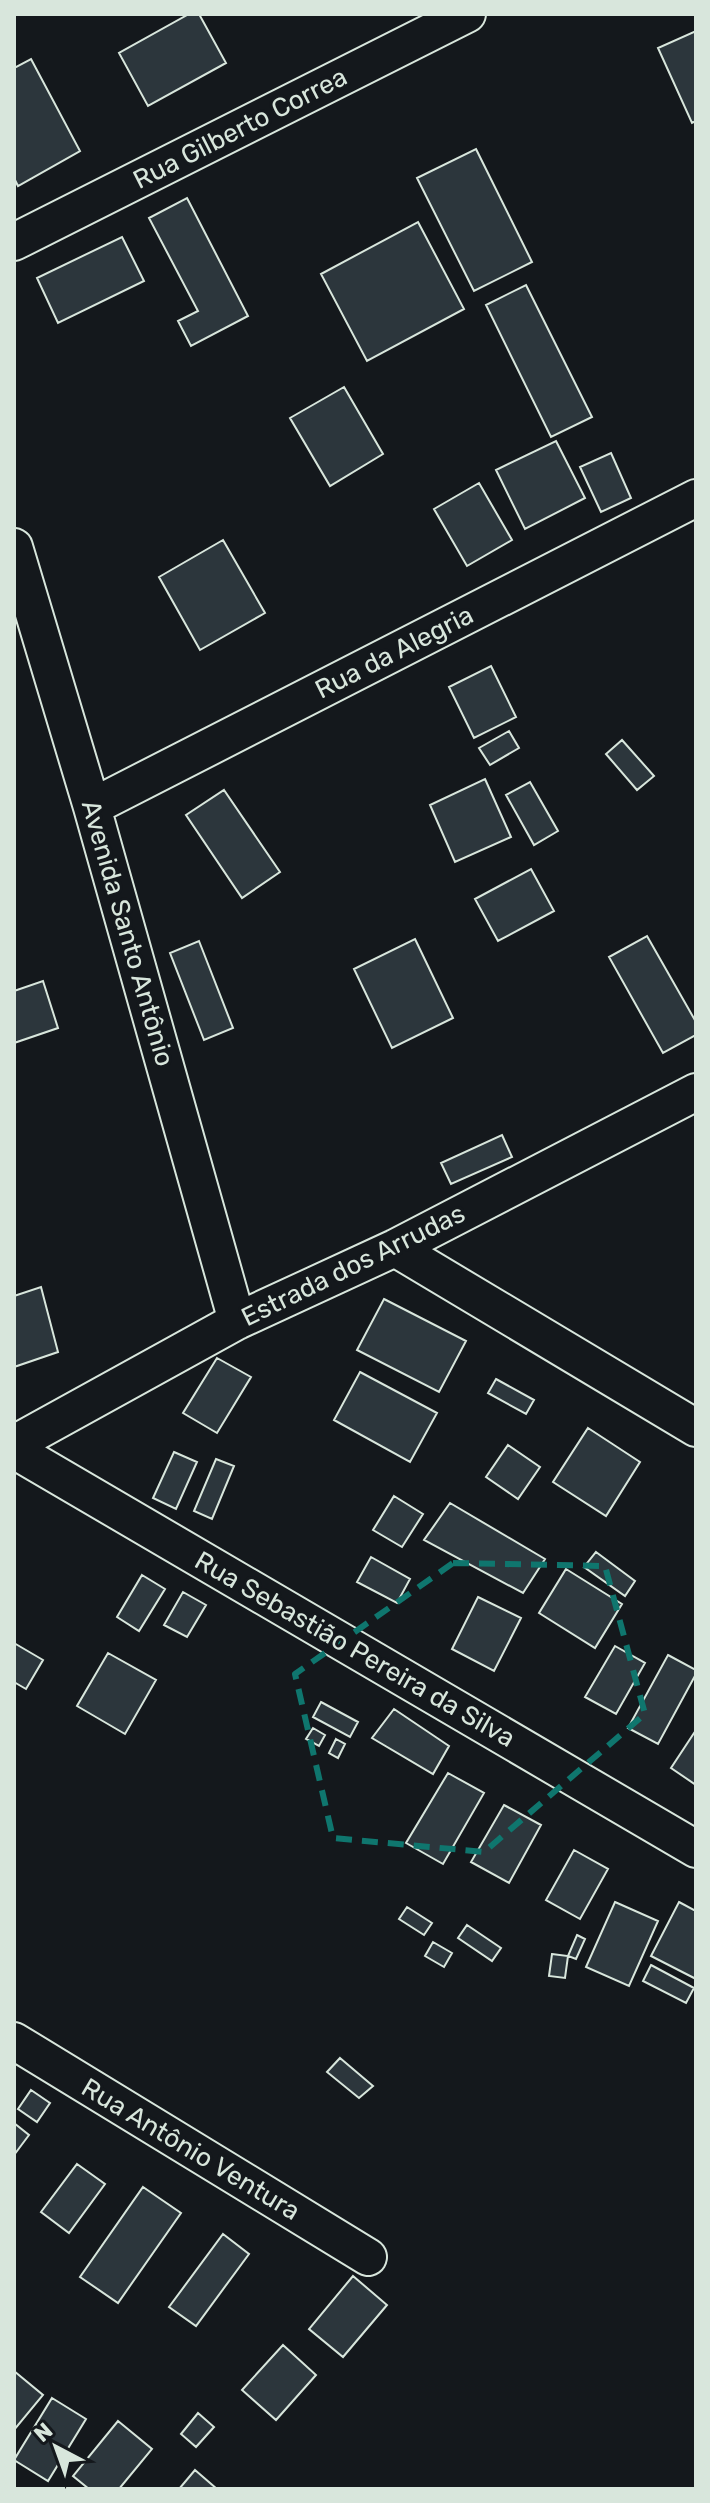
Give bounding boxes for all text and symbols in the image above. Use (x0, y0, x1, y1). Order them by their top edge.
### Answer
street label: Rua Gilberto Correa (128, 61, 352, 196)
street label: Rua da Alegria (310, 599, 478, 706)
street label: Avenida Santo Antônio (75, 797, 180, 1070)
street label: Estrada dos Arrudas (236, 1198, 470, 1333)
street label: Rua Sebastião Pereira da Silva (189, 1545, 520, 1754)
street label: Rua Antônio Ventura (76, 2072, 305, 2227)
north arrow (16, 2407, 96, 2487)
text: N (28, 2417, 58, 2448)

